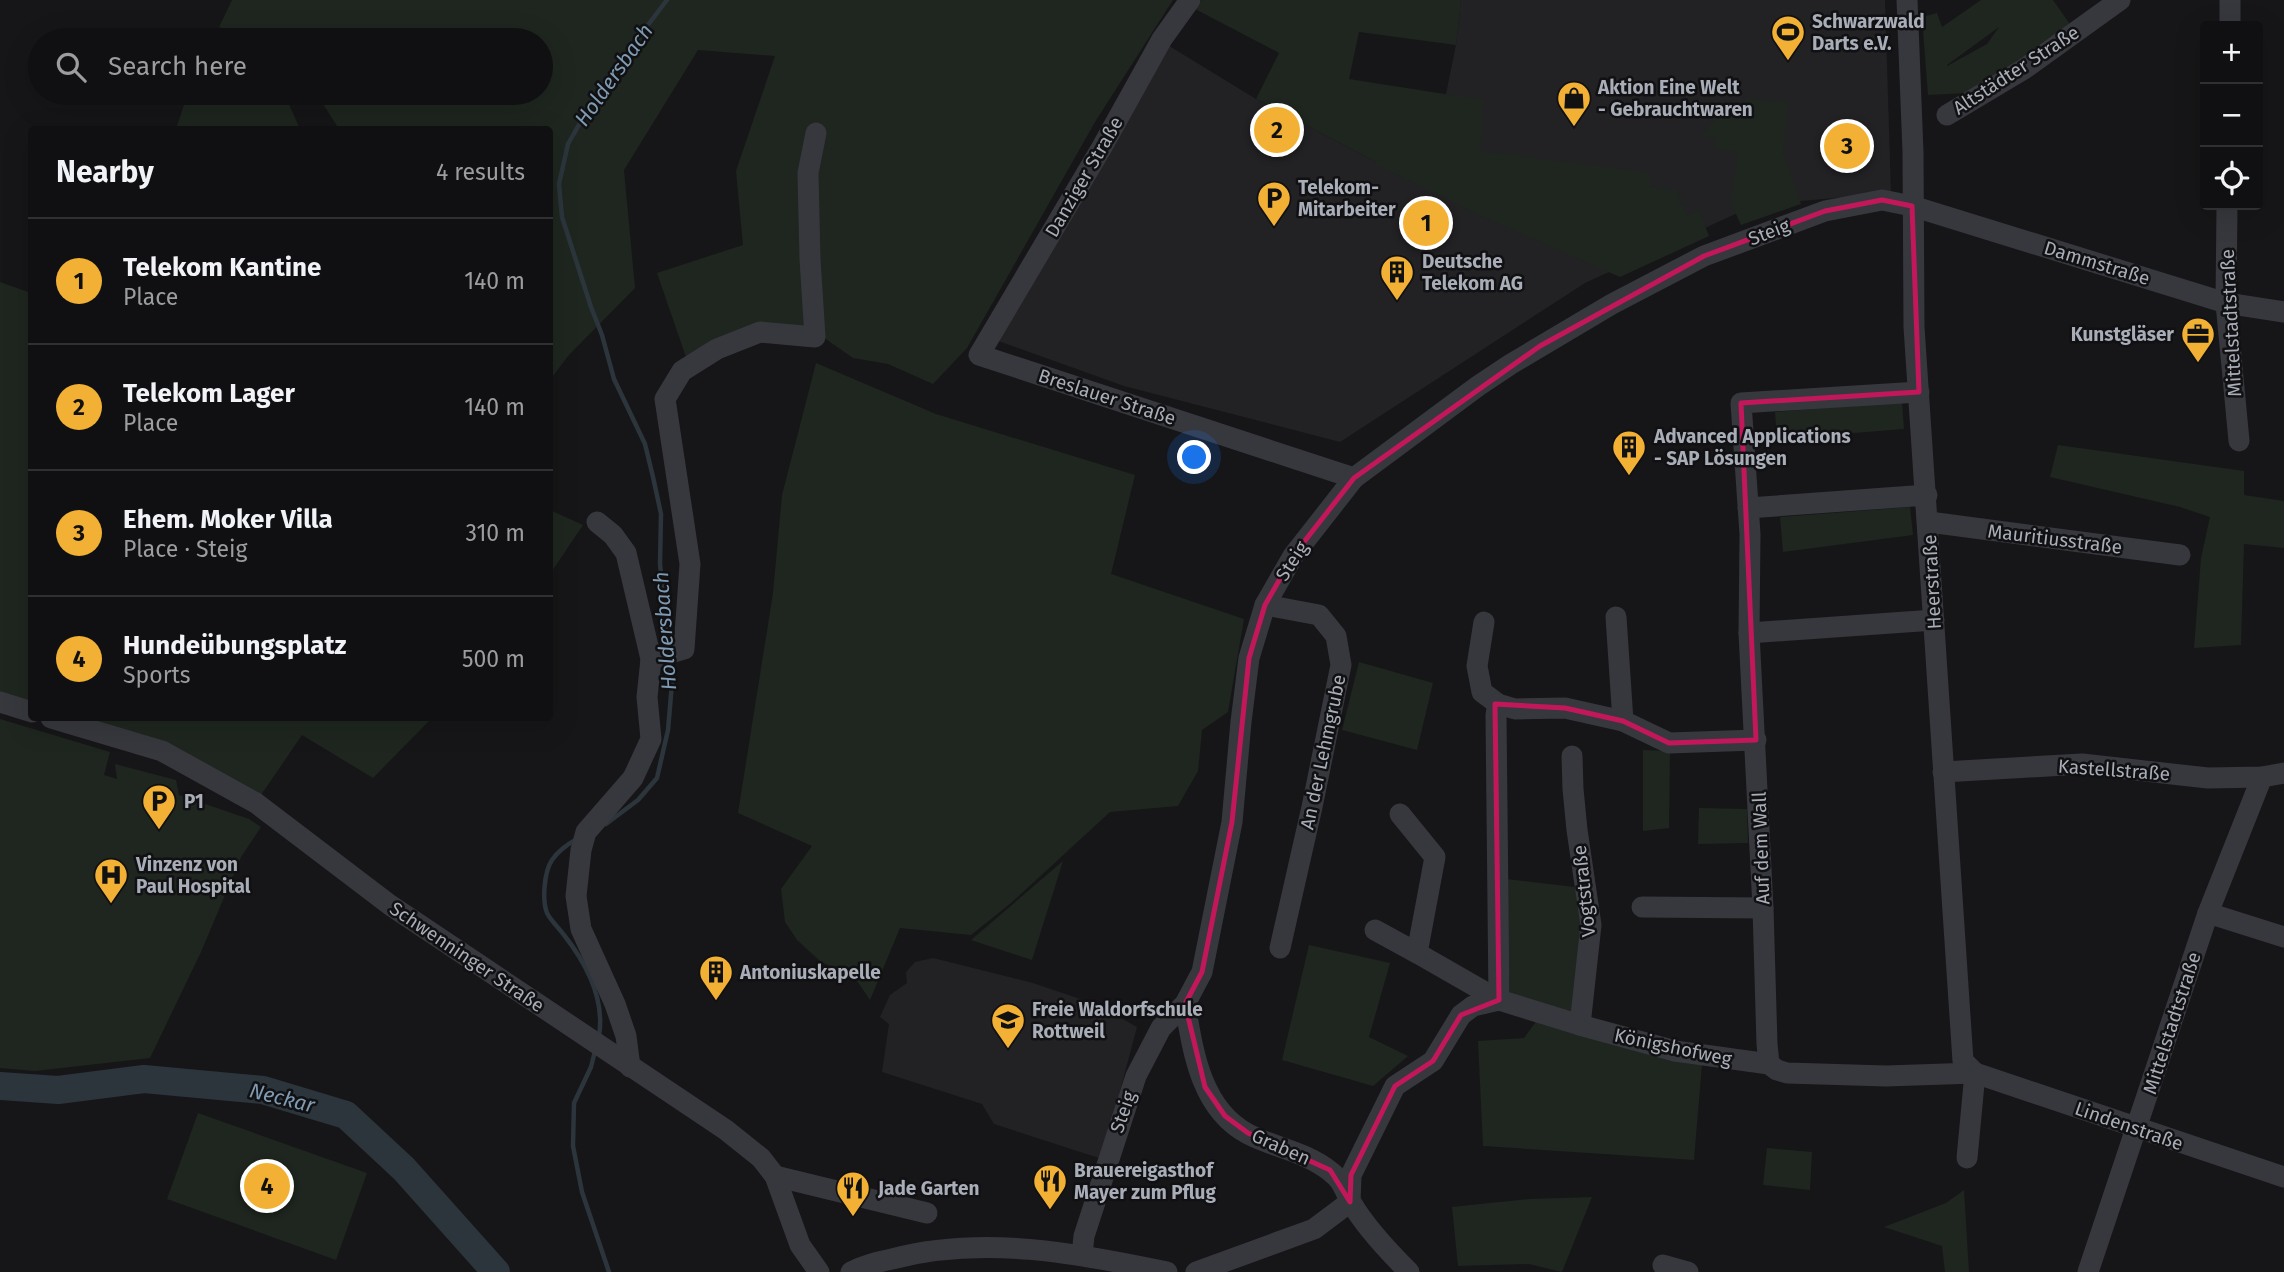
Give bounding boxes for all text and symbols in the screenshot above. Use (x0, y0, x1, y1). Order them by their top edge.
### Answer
place label: Schwarzwald Darts e.V. (1812, 10, 1925, 55)
sports icon: Schwarzwald Darts e.V. (1769, 13, 1807, 62)
water label: Holdersbach (569, 19, 659, 131)
street label: Altstädter Straße (1949, 21, 2083, 119)
map controls (2200, 21, 2263, 210)
button: + (2200, 21, 2263, 84)
search box (28, 28, 553, 105)
icon: search (52, 48, 90, 86)
text: Search here (108, 51, 247, 82)
place label: Aktion Eine Welt - Gebrauchtwaren (1597, 76, 1753, 121)
shop icon: Aktion Eine Welt - Gebrauchtwaren (1555, 79, 1593, 128)
button: − (2200, 84, 2263, 147)
pin: 2 (1254, 104, 1300, 156)
street label: Danziger Straße (1040, 113, 1128, 241)
pin: 3 (1824, 120, 1870, 172)
button: locate (2200, 147, 2263, 210)
text: Nearby (56, 154, 154, 190)
text: 4 results (436, 158, 525, 186)
place label: Telekom- Mitarbeiter (1298, 176, 1396, 221)
parking icon: Telekom- Mitarbeiter (1255, 179, 1293, 228)
pin: 1 (1403, 197, 1449, 249)
street label: Steig (1745, 214, 1793, 250)
street label: Dammstraße (2041, 236, 2153, 290)
street label: Mittelstadtstraße (2216, 248, 2246, 398)
place label: Deutsche Telekom AG (1422, 250, 1523, 295)
text: Telekom Kantine (123, 252, 321, 283)
building icon: Deutsche Telekom AG (1378, 253, 1416, 302)
text: 1 (74, 267, 84, 295)
text: 140 m (464, 267, 525, 295)
text: Place (123, 283, 178, 311)
office icon: Kunstgläser (2179, 315, 2217, 364)
place label: Kunstgläser (2071, 323, 2174, 346)
street label: Breslauer Straße (1035, 364, 1179, 430)
text: Telekom Lager (123, 378, 295, 409)
text: 2 (73, 393, 85, 421)
text: 140 m (464, 393, 525, 421)
text: Place (123, 409, 178, 437)
place label: Advanced Applications - SAP Lösungen (1653, 425, 1851, 470)
building icon: Advanced Applications - SAP Lösungen (1610, 428, 1648, 477)
your location (1177, 440, 1211, 474)
text: Ehem. Moker Villa (123, 504, 333, 535)
text: 3 (73, 519, 85, 547)
text: 310 m (465, 519, 525, 547)
street label: Mauritiusstraße (1987, 519, 2123, 559)
street label: Heerstraße (1918, 534, 1946, 630)
text: Place · Steig (123, 535, 248, 563)
street label: Steig (1271, 537, 1313, 585)
water label: Holdersbach (648, 571, 682, 691)
text: Hundeübungsplatz (123, 630, 346, 661)
text: 4 (73, 645, 86, 673)
text: 500 m (462, 645, 525, 673)
text: Sports (123, 661, 191, 689)
street label: An der Lehmgrube (1295, 672, 1351, 832)
street label: Kastellstraße (2057, 755, 2171, 785)
parking icon: P1 (140, 782, 178, 831)
place label: P1 (184, 790, 204, 813)
street label: Auf dem Wall (1748, 791, 1774, 905)
street label: Vogtstraße (1568, 844, 1600, 938)
place label: Vinzenz von Paul Hospital (135, 853, 251, 898)
hospital icon: Vinzenz von Paul Hospital (92, 856, 130, 905)
street label: Schwenninger Straße (385, 897, 549, 1017)
street label: Mittelstadtstraße (2138, 949, 2206, 1097)
building icon: Antoniuskapelle (697, 953, 735, 1002)
place label: Antoniuskapelle (739, 961, 881, 984)
place label: Freie Waldorfschule Rottweil (1032, 998, 1203, 1043)
school or university icon: Freie Waldorfschule Rottweil (989, 1001, 1027, 1050)
street label: Königshofweg (1612, 1023, 1734, 1071)
water label: Neckar (247, 1077, 318, 1119)
street label: Steig (1105, 1088, 1141, 1136)
street label: Lindenstraße (2072, 1097, 2186, 1155)
street label: Graben (1248, 1124, 1314, 1170)
place label: Brauereigasthof Mayer zum Pflug (1074, 1159, 1216, 1204)
pin: 4 (244, 1160, 290, 1212)
restaurant icon: Brauereigasthof Mayer zum Pflug (1031, 1162, 1069, 1211)
restaurant icon: Jade Garten (834, 1169, 872, 1218)
place label: Jade Garten (877, 1177, 980, 1200)

